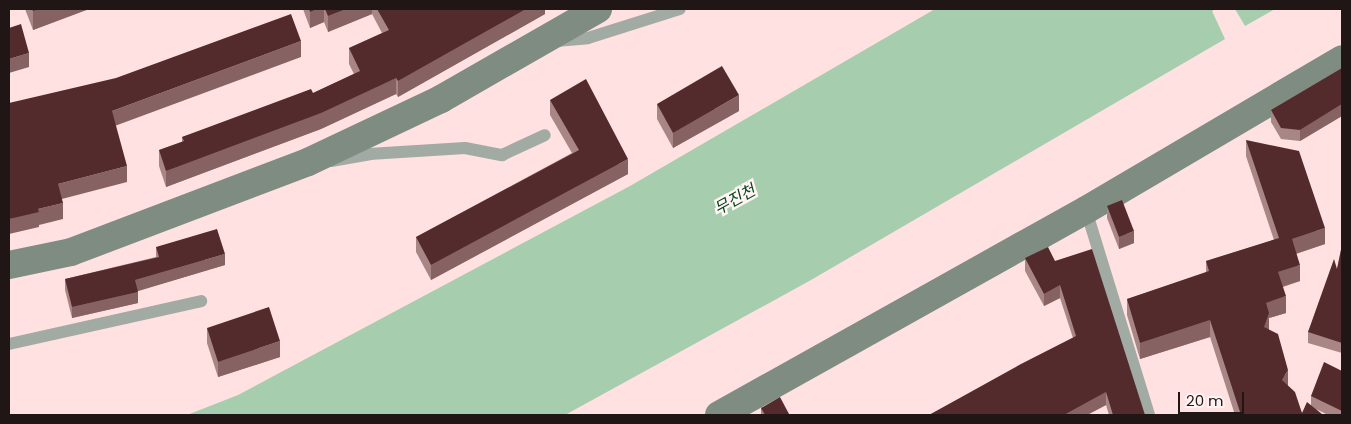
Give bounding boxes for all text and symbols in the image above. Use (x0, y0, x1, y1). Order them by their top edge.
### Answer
water label: 무진천 (711, 181, 759, 219)
scale bar (1181, 382, 1247, 414)
text: 20 m (1186, 390, 1224, 411)

